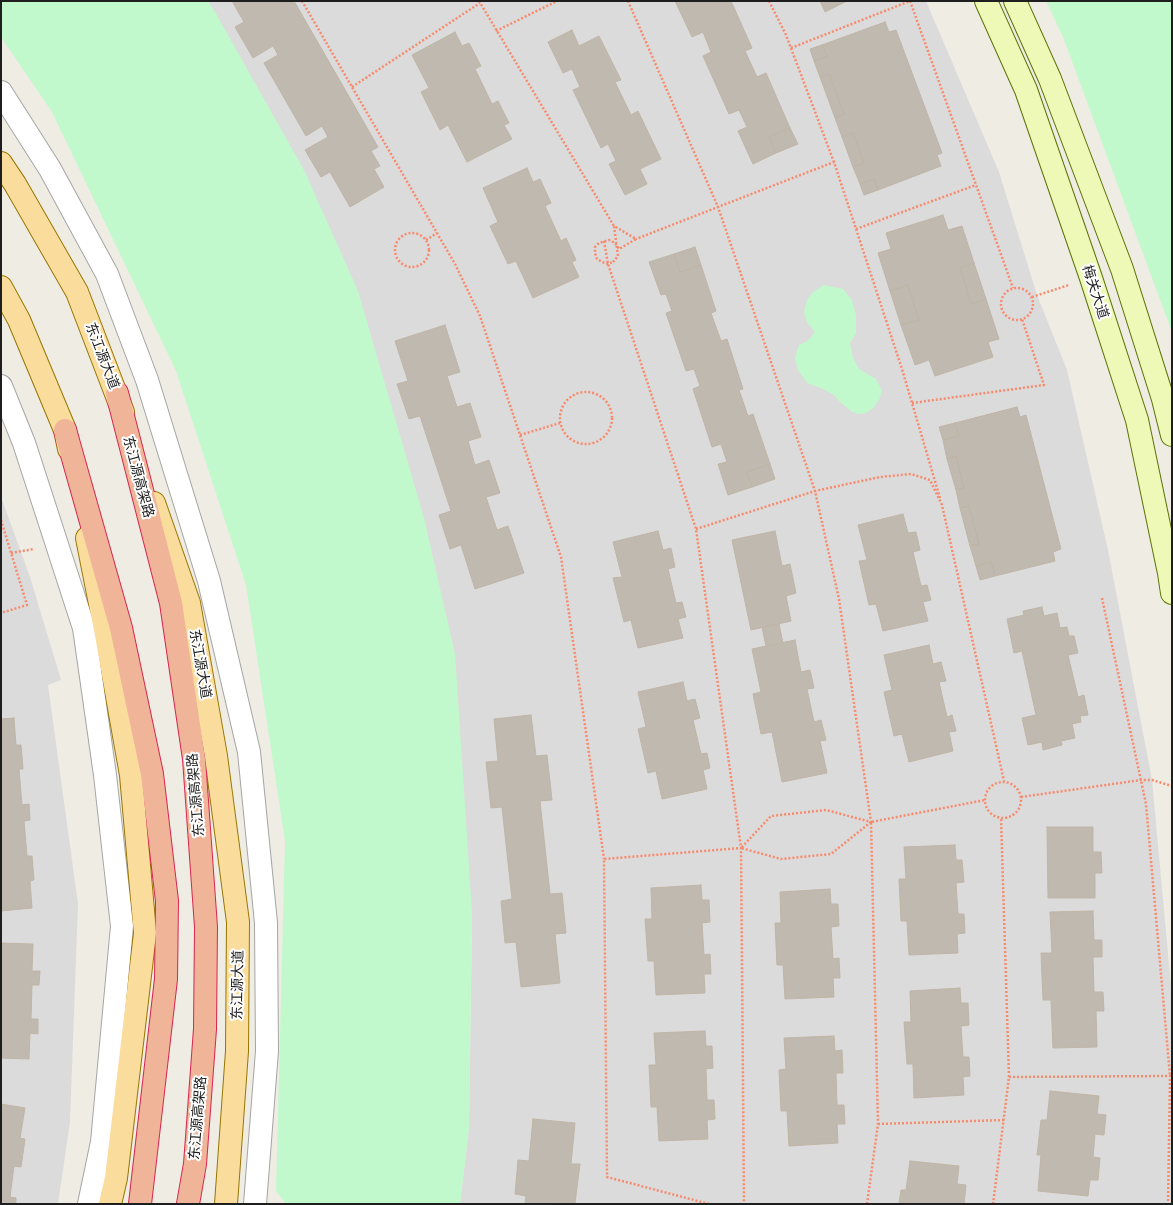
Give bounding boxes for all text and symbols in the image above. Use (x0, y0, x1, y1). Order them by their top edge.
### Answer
street label: 梅关大道 (1078, 263, 1112, 321)
street label: 东江源大道 (82, 320, 122, 392)
street label: 东江源高架路 (119, 434, 157, 520)
street label: 东江源大道 (186, 628, 214, 700)
street label: 东江源高架路 (184, 752, 208, 838)
street label: 东江源大道 (229, 950, 247, 1020)
street label: 东江源高架路 (186, 1075, 210, 1161)

